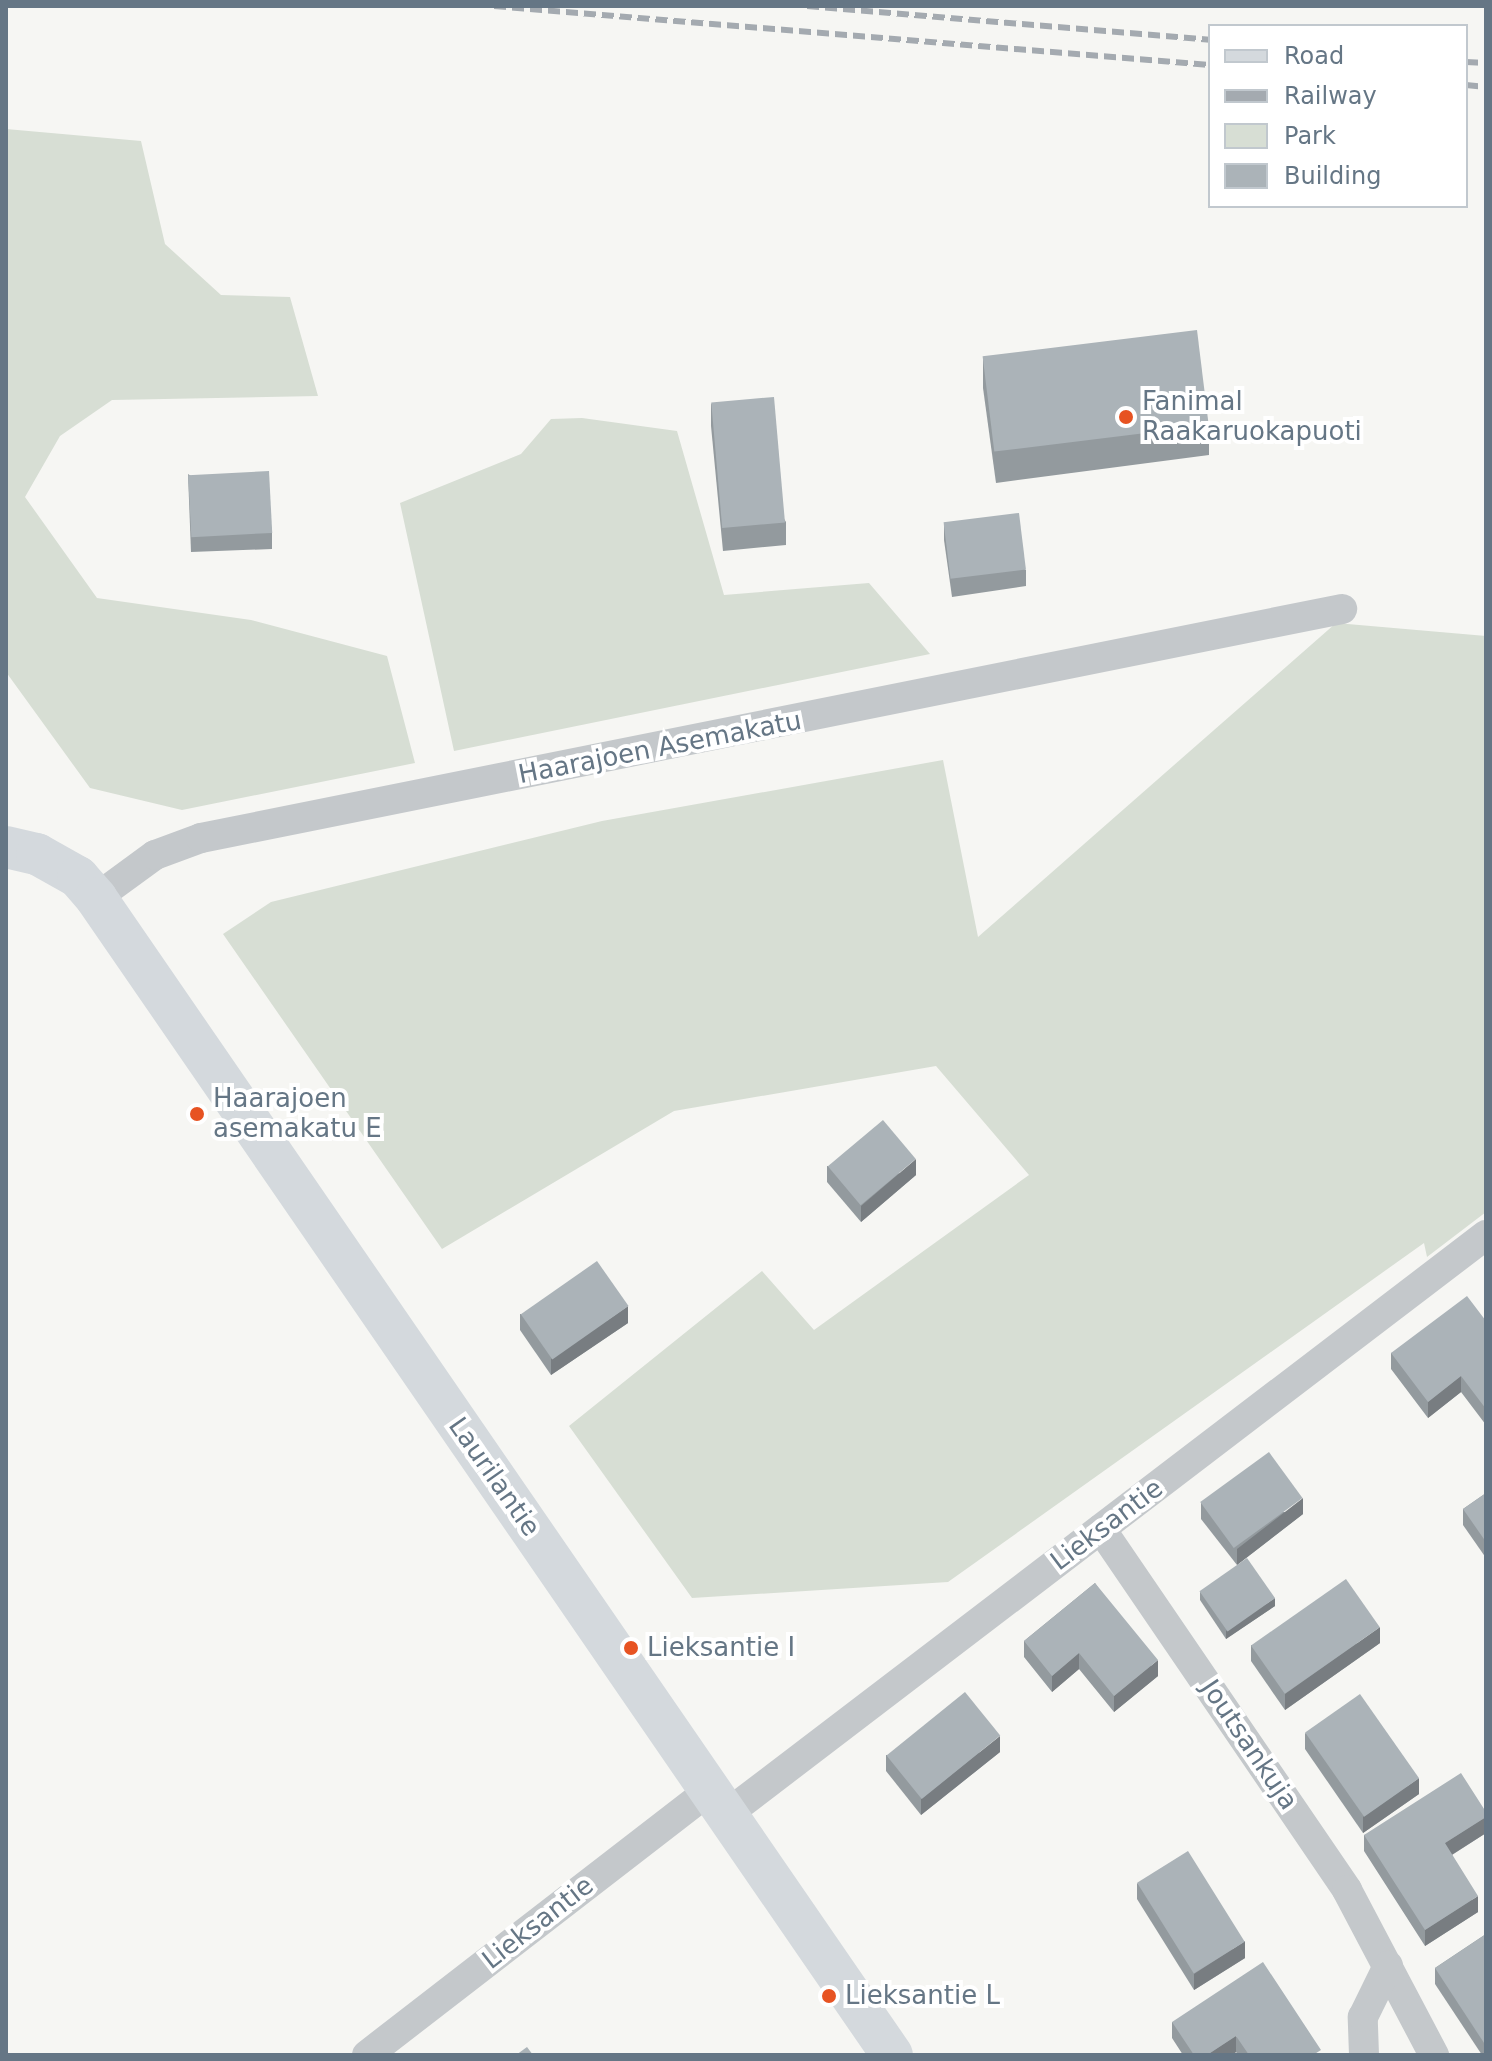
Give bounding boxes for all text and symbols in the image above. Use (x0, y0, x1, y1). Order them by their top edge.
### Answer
legend (1208, 24, 1468, 208)
text: Road (1284, 42, 1344, 70)
text: Railway (1284, 82, 1377, 110)
text: Park (1284, 122, 1336, 150)
text: Building (1284, 162, 1381, 190)
place label: Fanimal Raakaruokapuoti (1142, 386, 1362, 448)
marker: Fanimal Raakaruokapuoti (1117, 408, 1135, 426)
street label: Haarajoen Asemakatu (516, 705, 804, 791)
place label: Haarajoen asemakatu E (213, 1083, 382, 1144)
marker: Haarajoen asemakatu E (188, 1105, 206, 1123)
street label: Laurilantie (442, 1412, 546, 1542)
street label: Lieksantie (1045, 1473, 1169, 1577)
place label: Lieksantie I (647, 1632, 795, 1664)
marker: Lieksantie I (622, 1639, 640, 1657)
street label: Joutsankuja (1194, 1674, 1304, 1816)
street label: Lieksantie (476, 1870, 600, 1976)
place label: Lieksantie L (845, 1980, 1000, 2012)
marker: Lieksantie L (820, 1987, 838, 2005)

